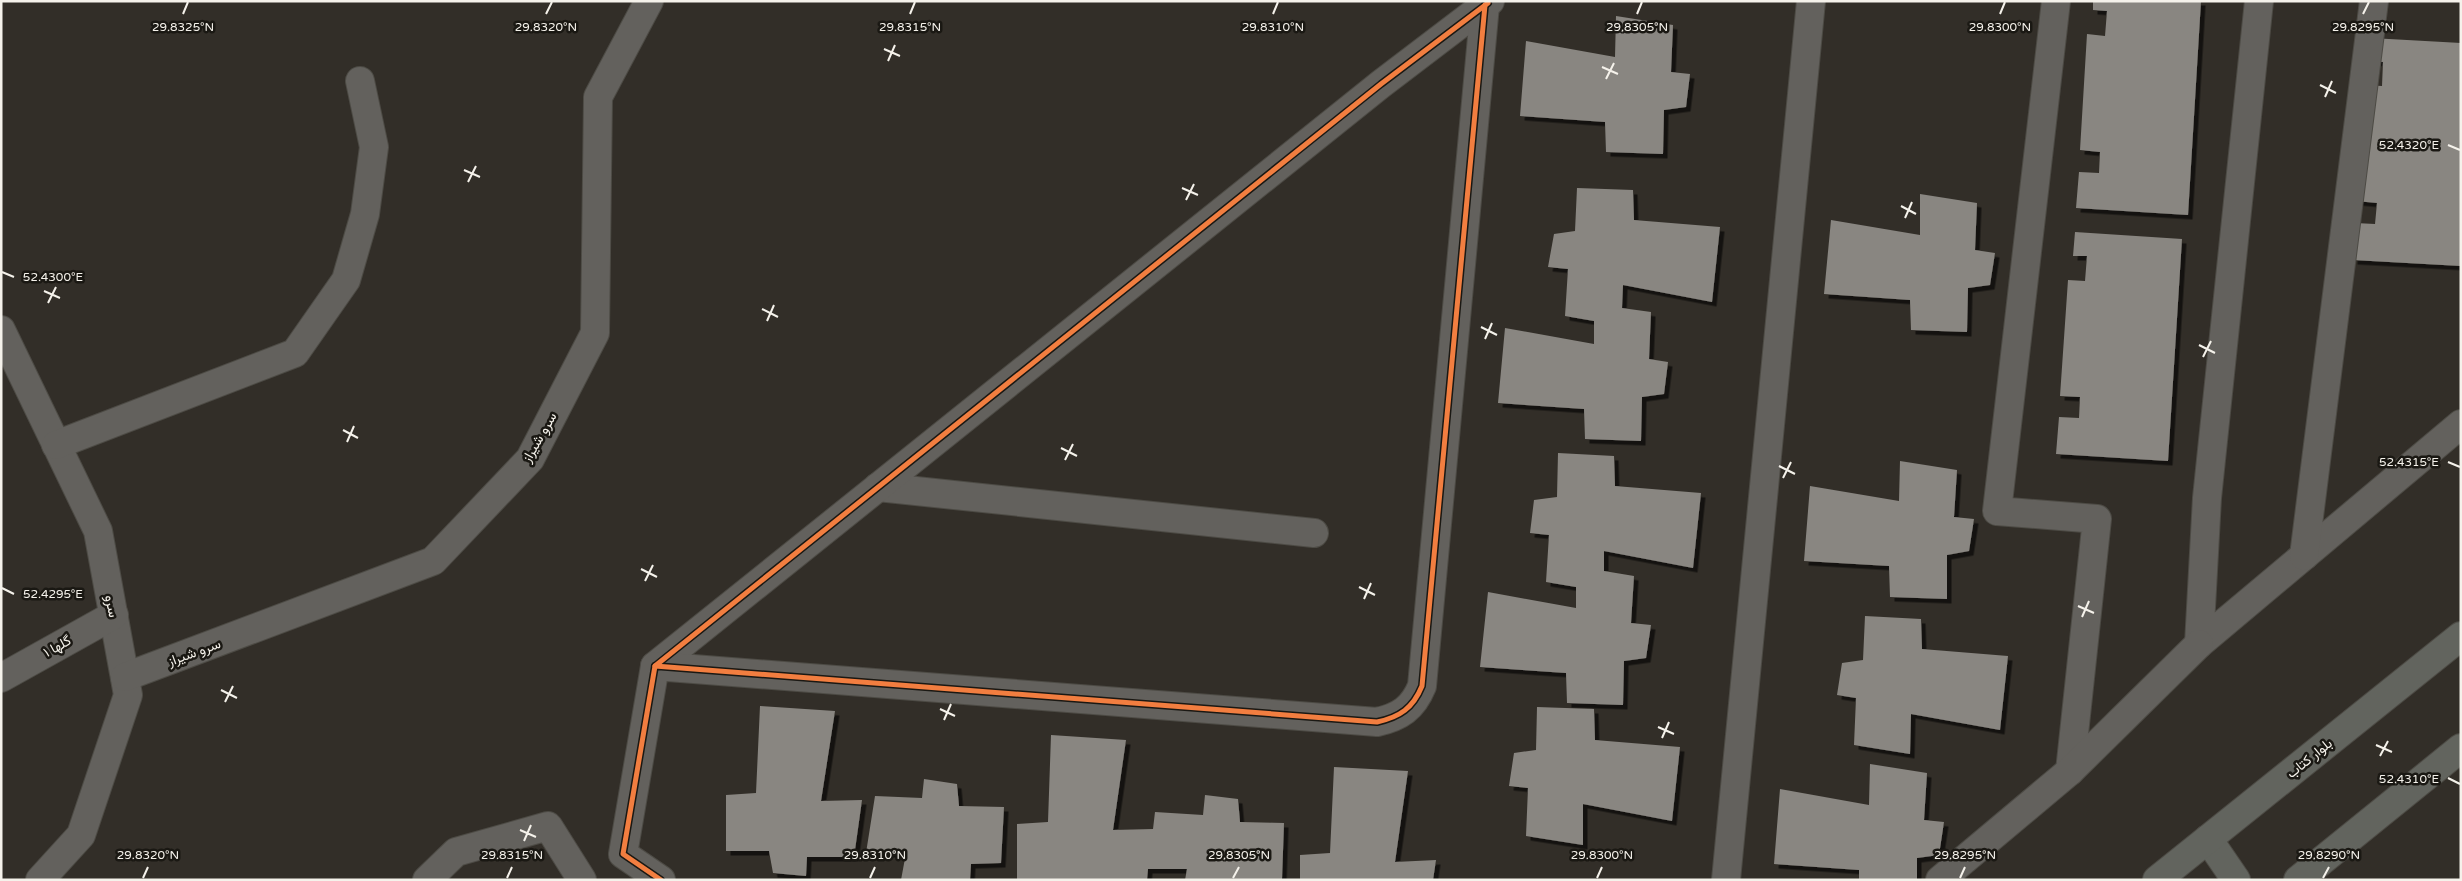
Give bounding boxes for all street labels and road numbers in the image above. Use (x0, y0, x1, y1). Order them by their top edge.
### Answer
street label: سرو شیراز (518, 409, 561, 466)
street label: سرو (101, 593, 122, 619)
street label: گلها ۱ (40, 632, 74, 661)
street label: سرو شیراز (164, 635, 223, 670)
street label: بلوار کتاب (2283, 735, 2336, 782)

